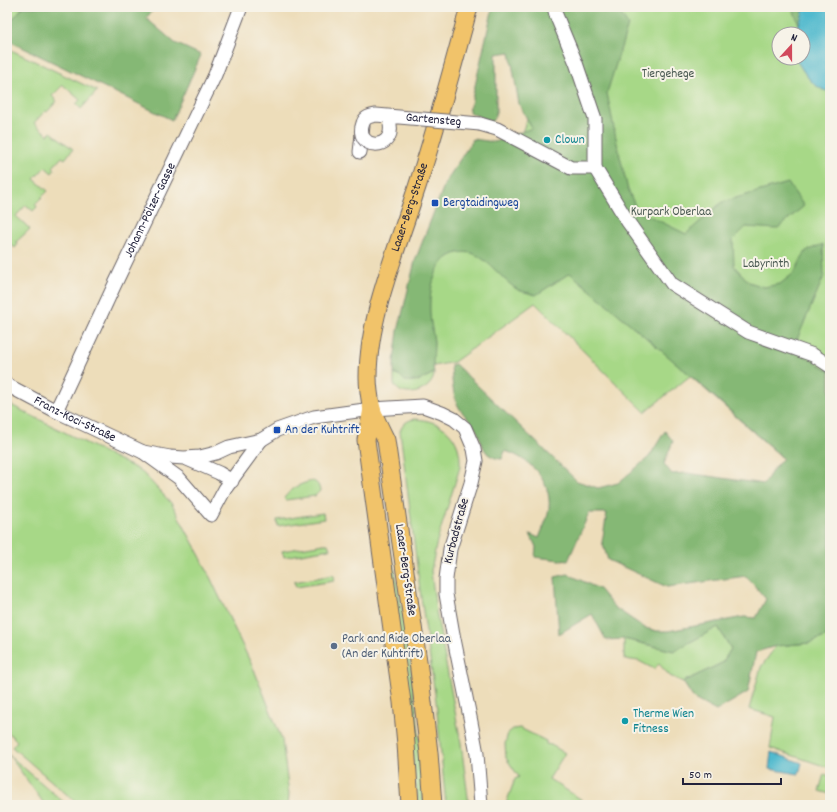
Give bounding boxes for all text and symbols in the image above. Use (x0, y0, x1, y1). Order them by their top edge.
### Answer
north arrow (771, 26, 811, 66)
text: N (788, 30, 800, 47)
park label: Tiergehege (642, 65, 695, 84)
street label: Gartensteg (405, 108, 462, 132)
place label: Clown (555, 131, 585, 150)
marker: Clown (542, 135, 552, 145)
street label: Johann-Pölzer-Gasse (119, 159, 181, 261)
street label: Laaer-Berg-Straße (386, 160, 434, 254)
place label: Bergtaidingweg (443, 194, 519, 213)
marker: Bergtaidingweg (430, 198, 440, 208)
park label: Kurpark Oberlaa (631, 203, 712, 222)
park label: Labyrinth (743, 255, 789, 274)
street label: Franz-Koci-Straße (30, 391, 119, 448)
place label: An der Kuhtrift (285, 421, 360, 440)
marker: An der Kuhtrift (272, 425, 282, 435)
street label: Kurbadstraße (439, 496, 475, 566)
street label: Laaer-Berg-Straße (389, 523, 421, 617)
place label: Park and Ride Oberlaa (An der Kuhtrift) (342, 630, 452, 664)
marker: Park and Ride Oberlaa (An der Kuhtrift) (329, 641, 339, 651)
place label: Therme Wien Fitness (633, 705, 694, 739)
marker: Therme Wien Fitness (620, 716, 630, 726)
scale bar (683, 760, 781, 786)
text: 50 m (689, 767, 712, 784)

